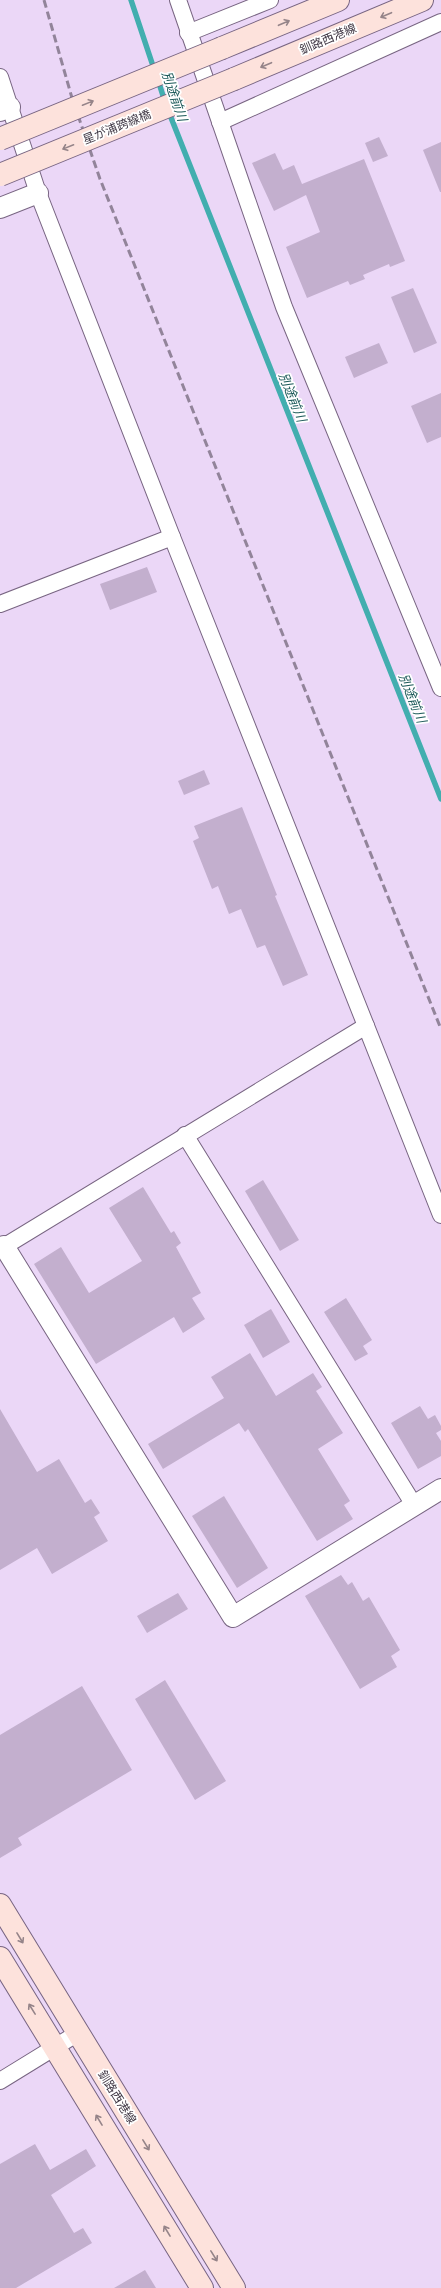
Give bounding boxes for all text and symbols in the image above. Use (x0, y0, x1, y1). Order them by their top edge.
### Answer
one-way arrow (380, 12, 392, 19)
one-way arrow (277, 18, 289, 26)
street label: 釧路西港線 (298, 21, 358, 57)
one-way arrow (260, 62, 272, 70)
water label: 別途前川 (159, 69, 191, 125)
one-way arrow (81, 99, 93, 106)
street label: 星が浦跨線橋 (81, 107, 153, 147)
one-way arrow (63, 144, 75, 151)
water label: 別途前川 (276, 370, 310, 426)
water label: 別途前川 (396, 671, 430, 727)
one-way arrow (17, 1932, 25, 1944)
one-way arrow (27, 2003, 35, 2015)
street label: 釧路西港線 (95, 2068, 139, 2126)
one-way arrow (95, 2114, 103, 2126)
one-way arrow (143, 2139, 151, 2151)
one-way arrow (163, 2226, 171, 2237)
one-way arrow (211, 2250, 219, 2262)

